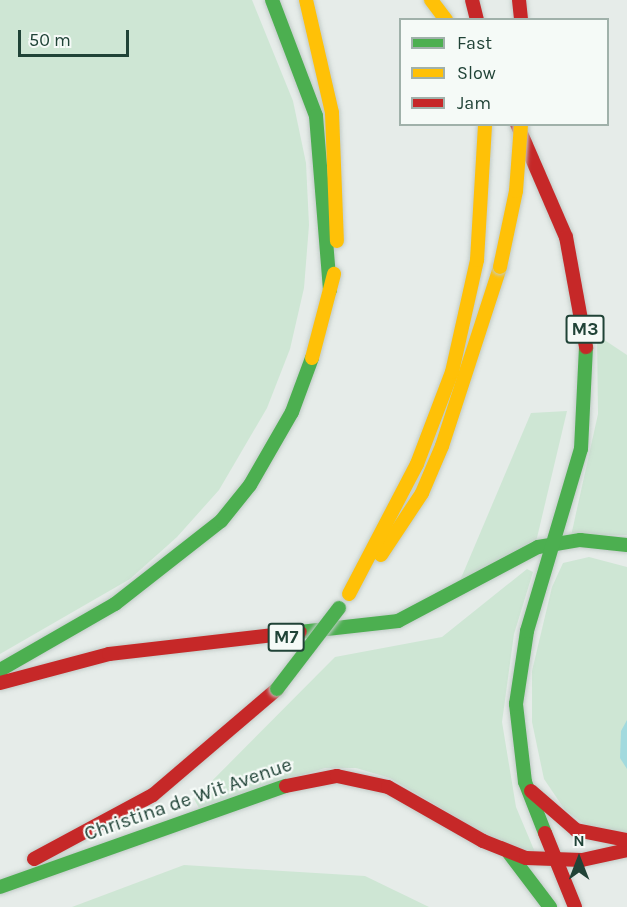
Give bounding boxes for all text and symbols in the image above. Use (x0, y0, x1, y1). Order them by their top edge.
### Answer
scale bar (21, 18, 132, 56)
legend (399, 18, 609, 126)
text: 50 m (29, 29, 71, 51)
text: Fast (457, 32, 492, 54)
text: Slow (457, 62, 496, 84)
text: Jam (457, 92, 491, 114)
road number: M3 (566, 314, 604, 344)
road number: M7 (266, 622, 306, 652)
street label: Christina de Wit Avenue (81, 752, 295, 846)
north arrow (549, 829, 609, 889)
text: N (573, 831, 585, 850)

